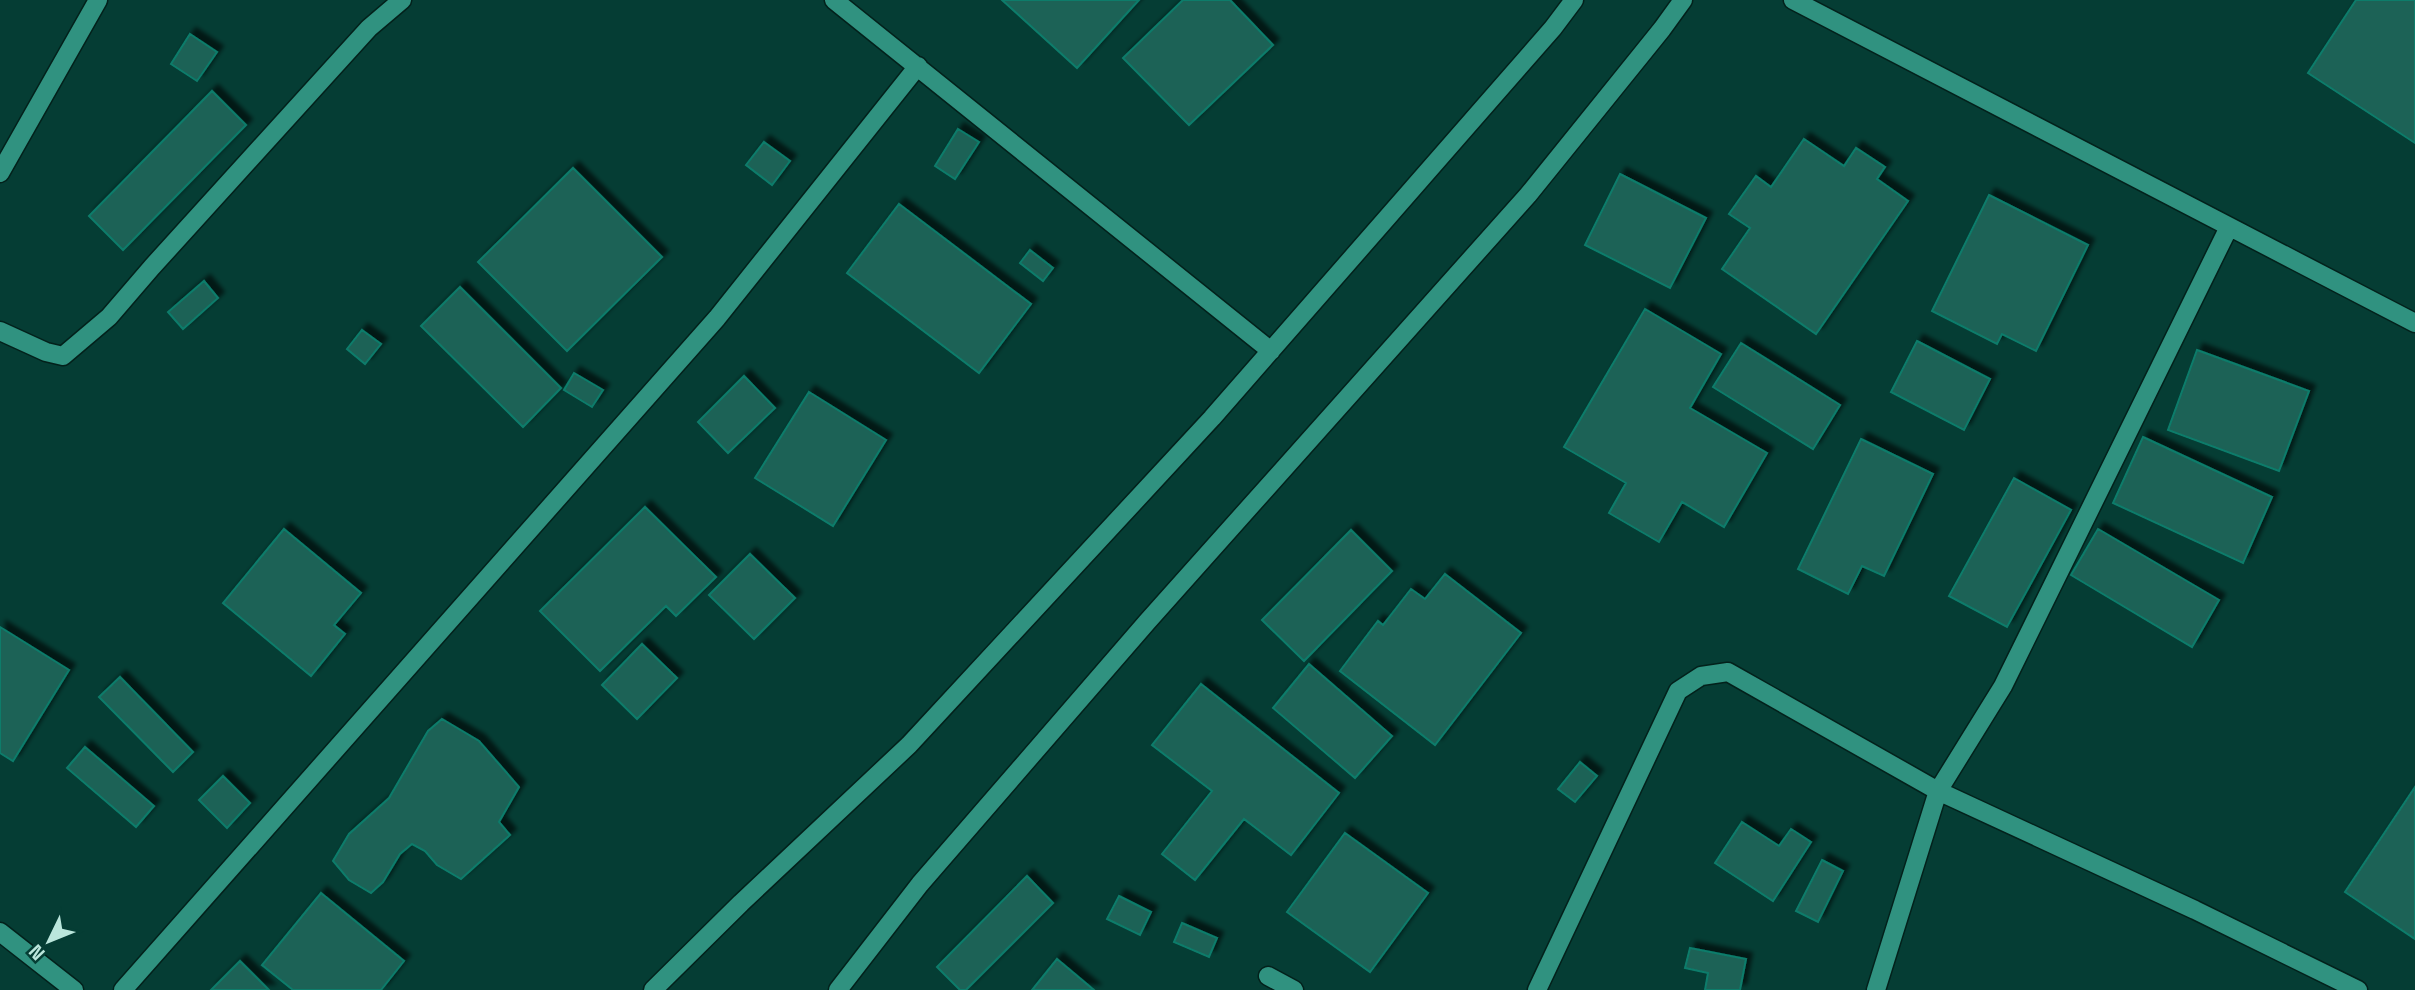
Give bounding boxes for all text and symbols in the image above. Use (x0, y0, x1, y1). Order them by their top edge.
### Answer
north arrow (14, 906, 84, 976)
text: N (23, 939, 50, 965)

